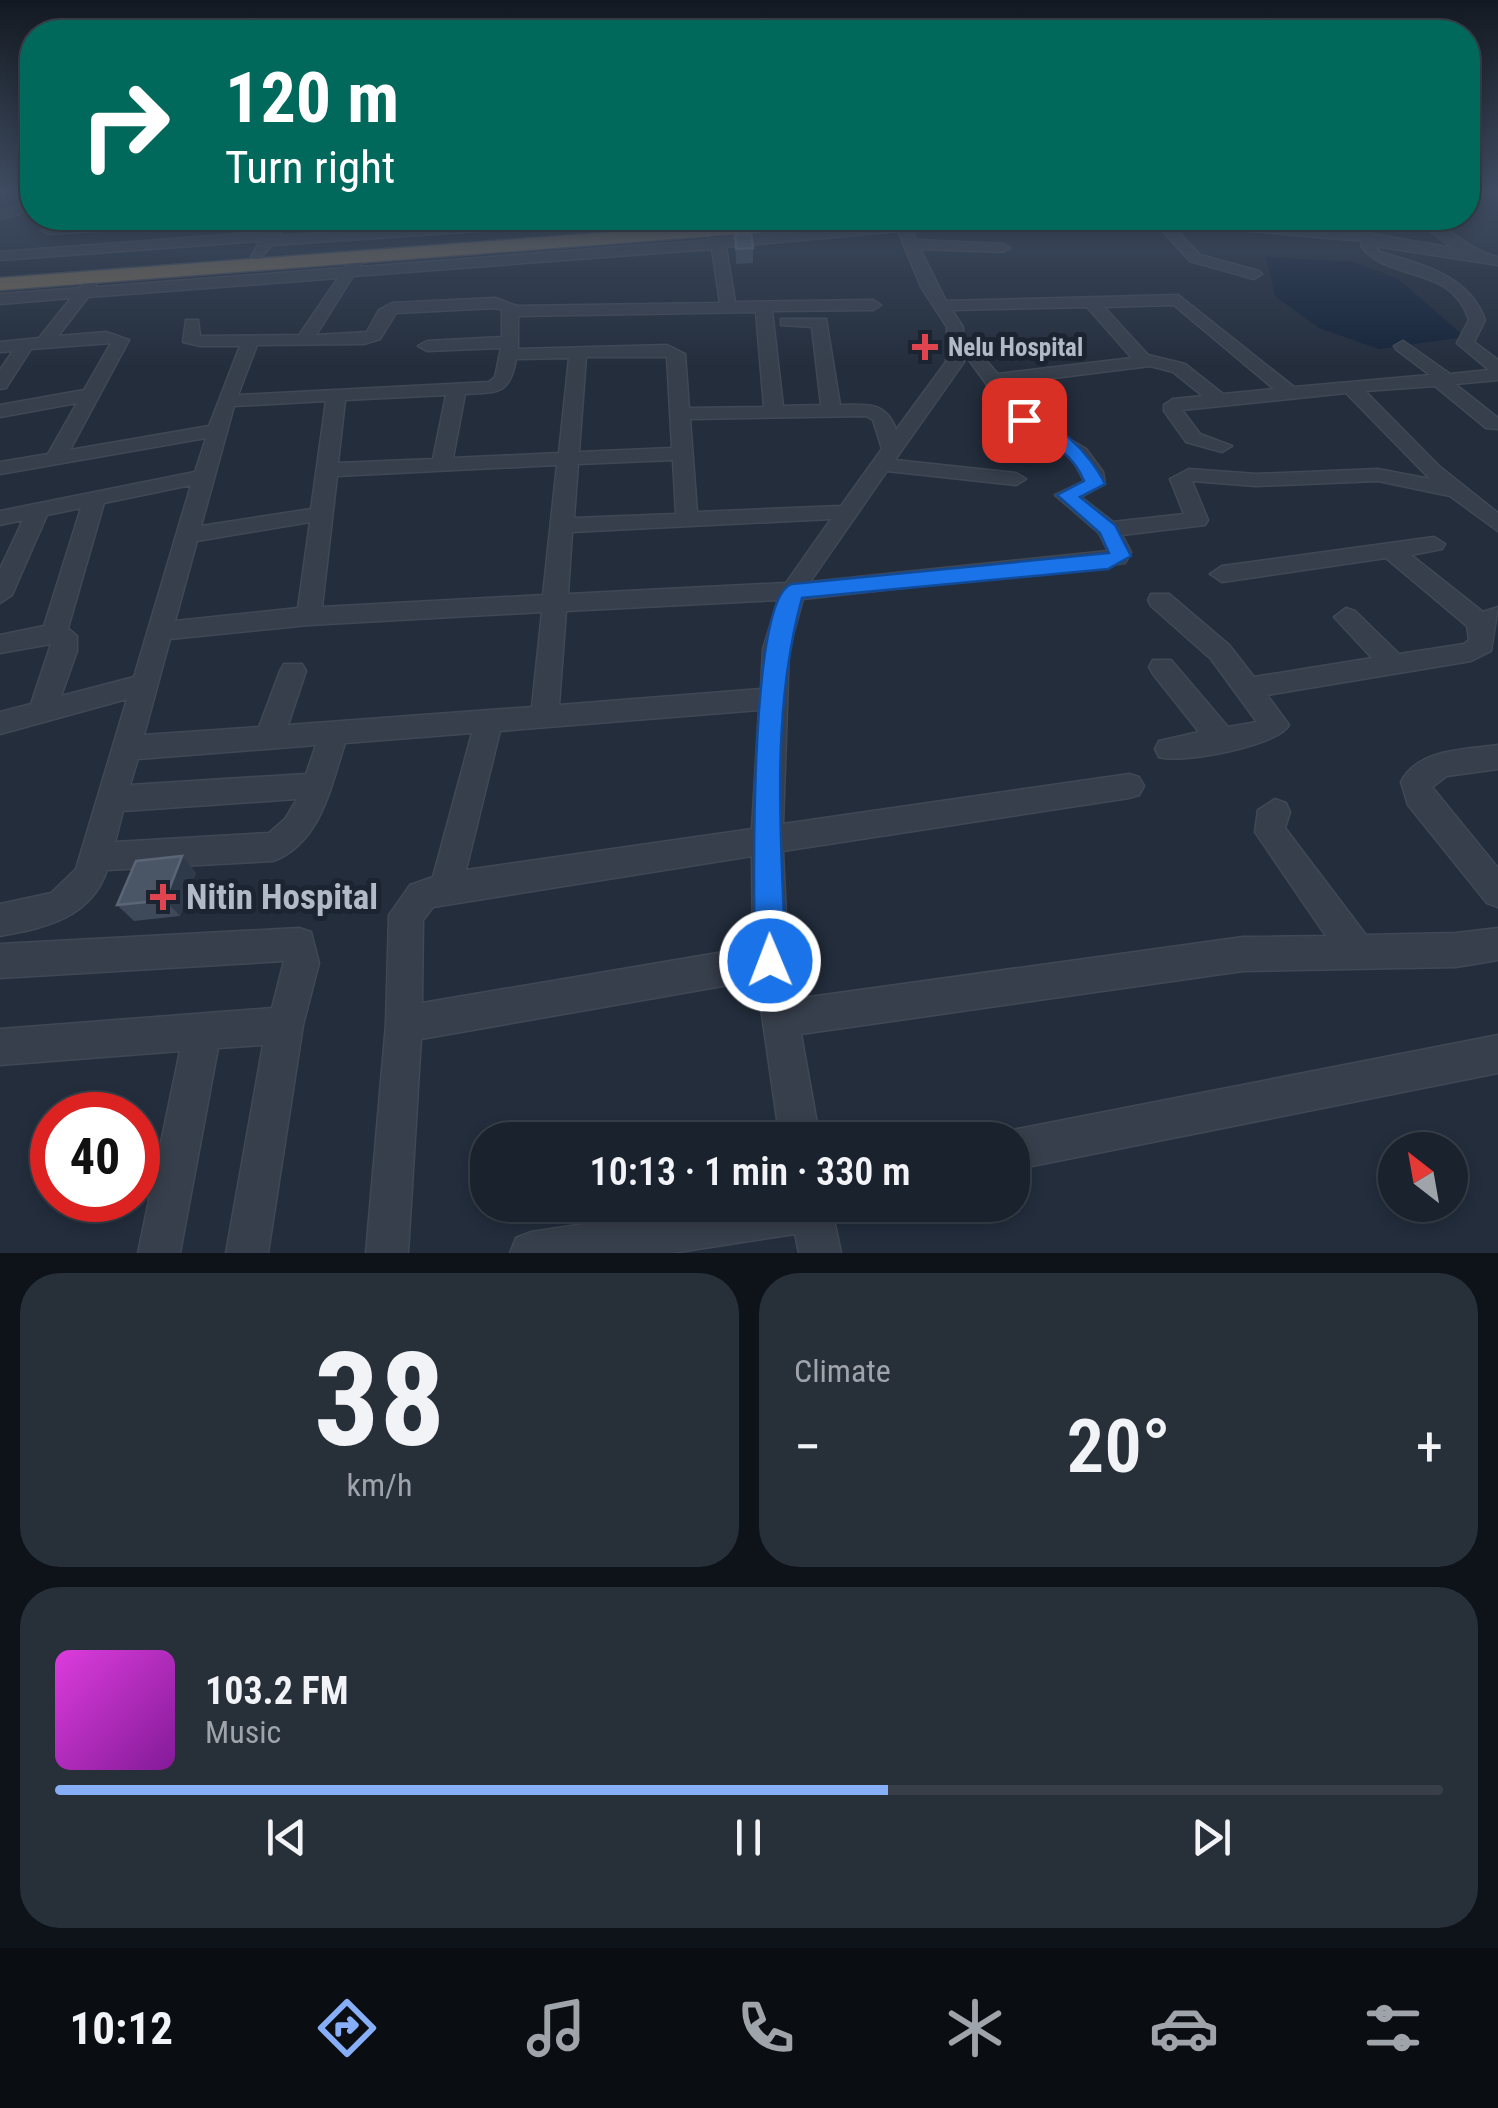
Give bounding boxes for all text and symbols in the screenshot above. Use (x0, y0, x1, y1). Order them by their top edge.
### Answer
text: 120 m (225, 57, 399, 139)
icon: right (60, 60, 190, 190)
text: Turn right (225, 141, 395, 194)
place label: Nelu Hospital (948, 333, 1083, 362)
marker: Nelu Hospital (912, 334, 938, 360)
pin (982, 378, 1067, 463)
icon: arrive (997, 393, 1052, 448)
place label: Nitin Hospital (186, 877, 378, 918)
marker: Nitin Hospital (150, 884, 176, 910)
position arrow (718, 909, 822, 1013)
speed limit sign: 40 (30, 1092, 160, 1222)
north arrow (1378, 1132, 1468, 1222)
map controls (1378, 1132, 1468, 1222)
text: 10:13 · 1 min · 330 m (590, 1150, 910, 1194)
text: 38 (314, 1324, 445, 1477)
text: Climate (794, 1352, 891, 1390)
text: 20° (1066, 1402, 1171, 1490)
text: − (794, 1415, 822, 1479)
text: + (1416, 1415, 1443, 1479)
text: km/h (347, 1466, 412, 1504)
text: 103.2 FM (205, 1669, 349, 1713)
text: Music (205, 1713, 281, 1751)
icon: previous (259, 1810, 314, 1865)
icon: pause (721, 1810, 776, 1865)
icon: next (1184, 1810, 1239, 1865)
icon: directions (312, 1993, 382, 2063)
icon: music (521, 1993, 591, 2063)
icon: phone (731, 1993, 801, 2063)
icon: climate (940, 1993, 1010, 2063)
icon: car (1149, 1993, 1219, 2063)
icon: filters (1358, 1993, 1428, 2063)
text: 10:12 (70, 2002, 173, 2055)

